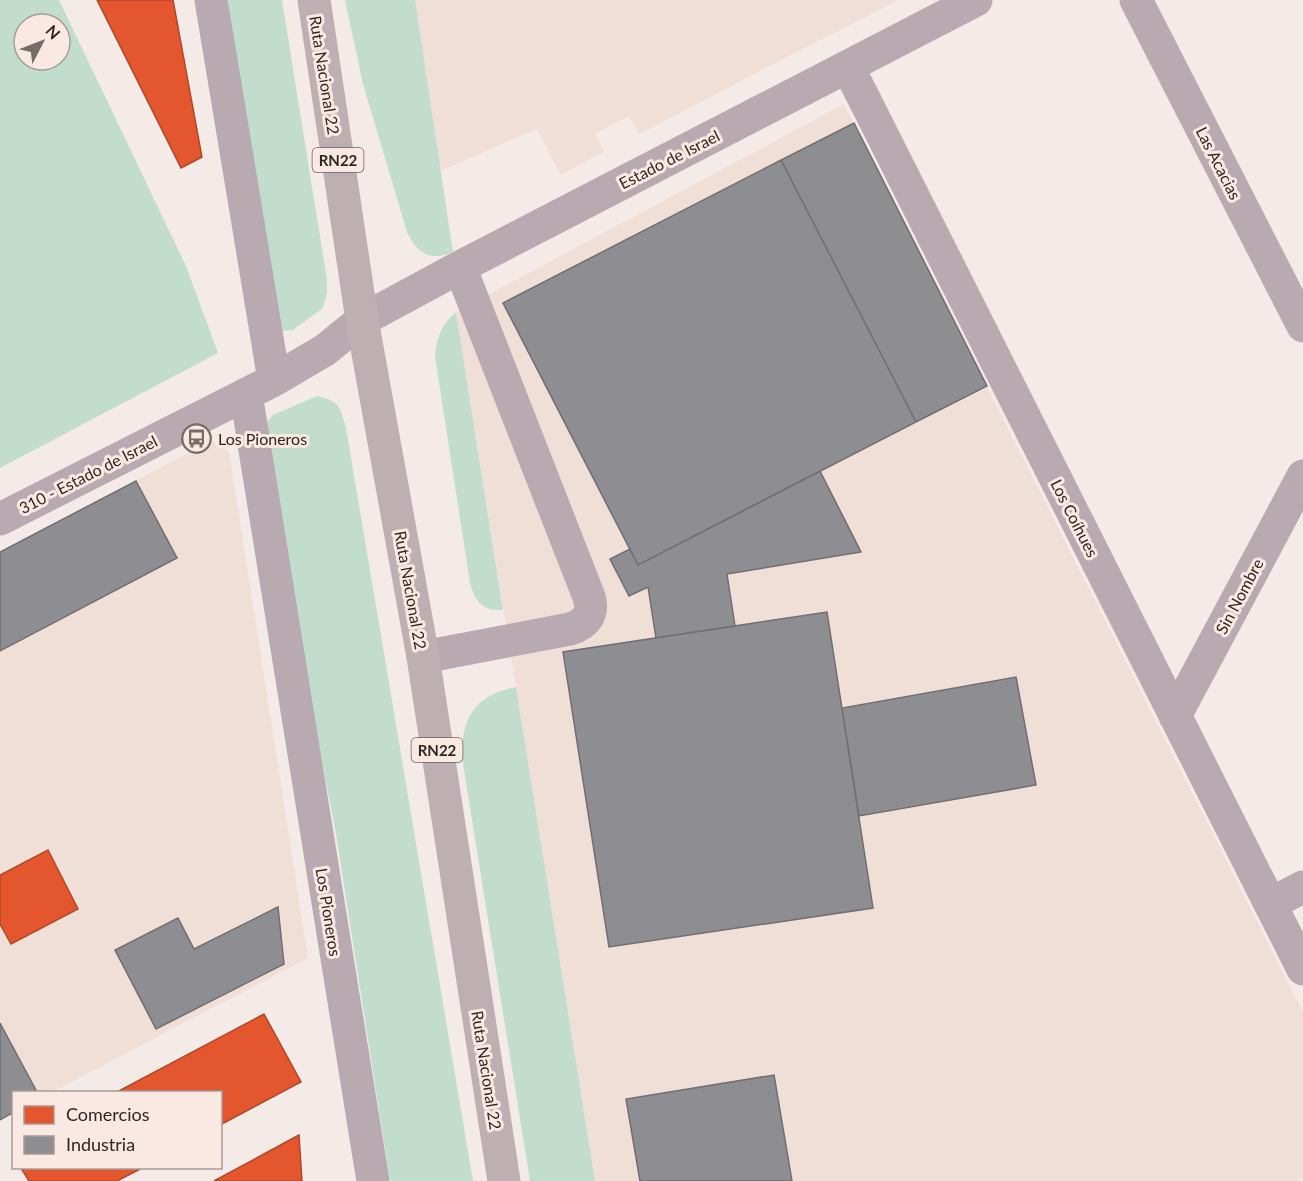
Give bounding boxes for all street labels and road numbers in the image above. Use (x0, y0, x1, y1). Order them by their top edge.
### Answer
street label: Ruta Nacional 22 (306, 14, 344, 136)
street label: Las Acacias (1193, 123, 1245, 203)
street label: Estado de Israel (616, 125, 722, 193)
road number: RN22 (312, 148, 364, 172)
street label: 310 - Estado de Israel (16, 431, 160, 517)
street label: Los Coíhues (1047, 476, 1103, 560)
street label: Ruta Nacional 22 (391, 529, 431, 651)
street label: Sin Nombre (1211, 555, 1267, 637)
road number: RN22 (412, 738, 462, 762)
street label: Los Pioneros (313, 867, 345, 958)
street label: Ruta Nacional 22 (468, 1009, 506, 1131)

